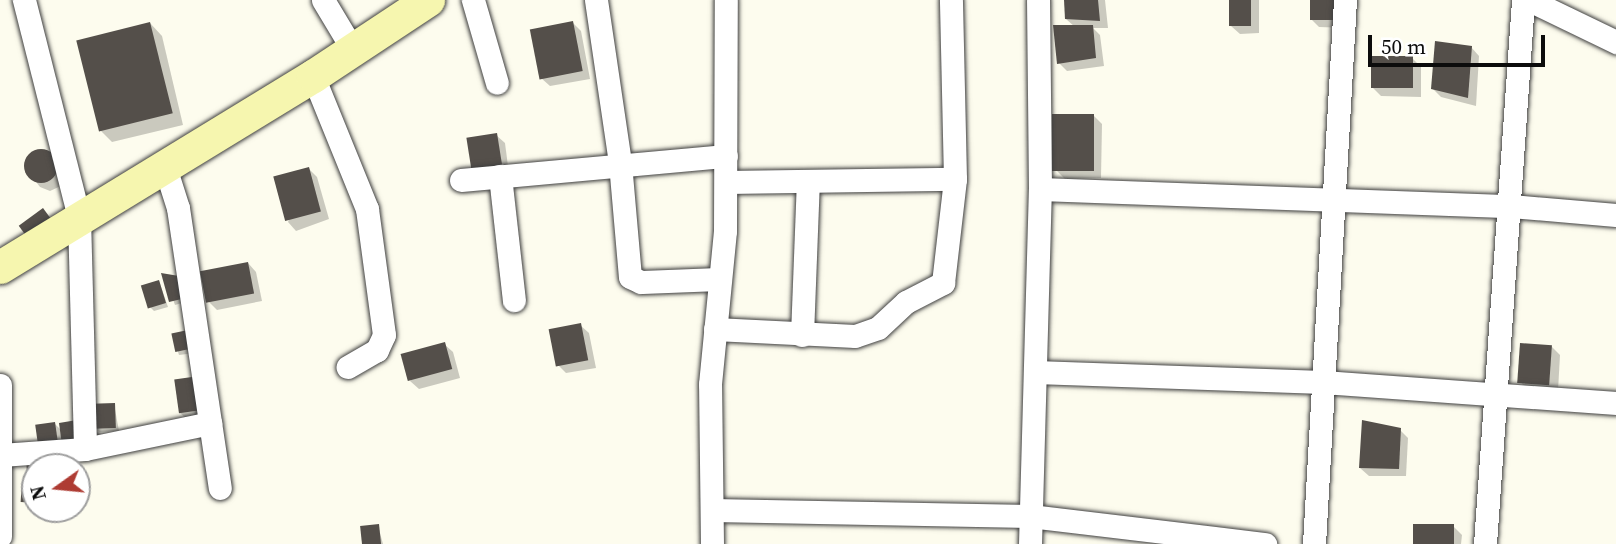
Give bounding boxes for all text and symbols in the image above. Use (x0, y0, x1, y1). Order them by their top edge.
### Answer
scale bar (1371, 21, 1548, 65)
text: 50 m (1381, 32, 1426, 61)
north arrow (21, 453, 91, 523)
text: N (23, 483, 52, 503)

